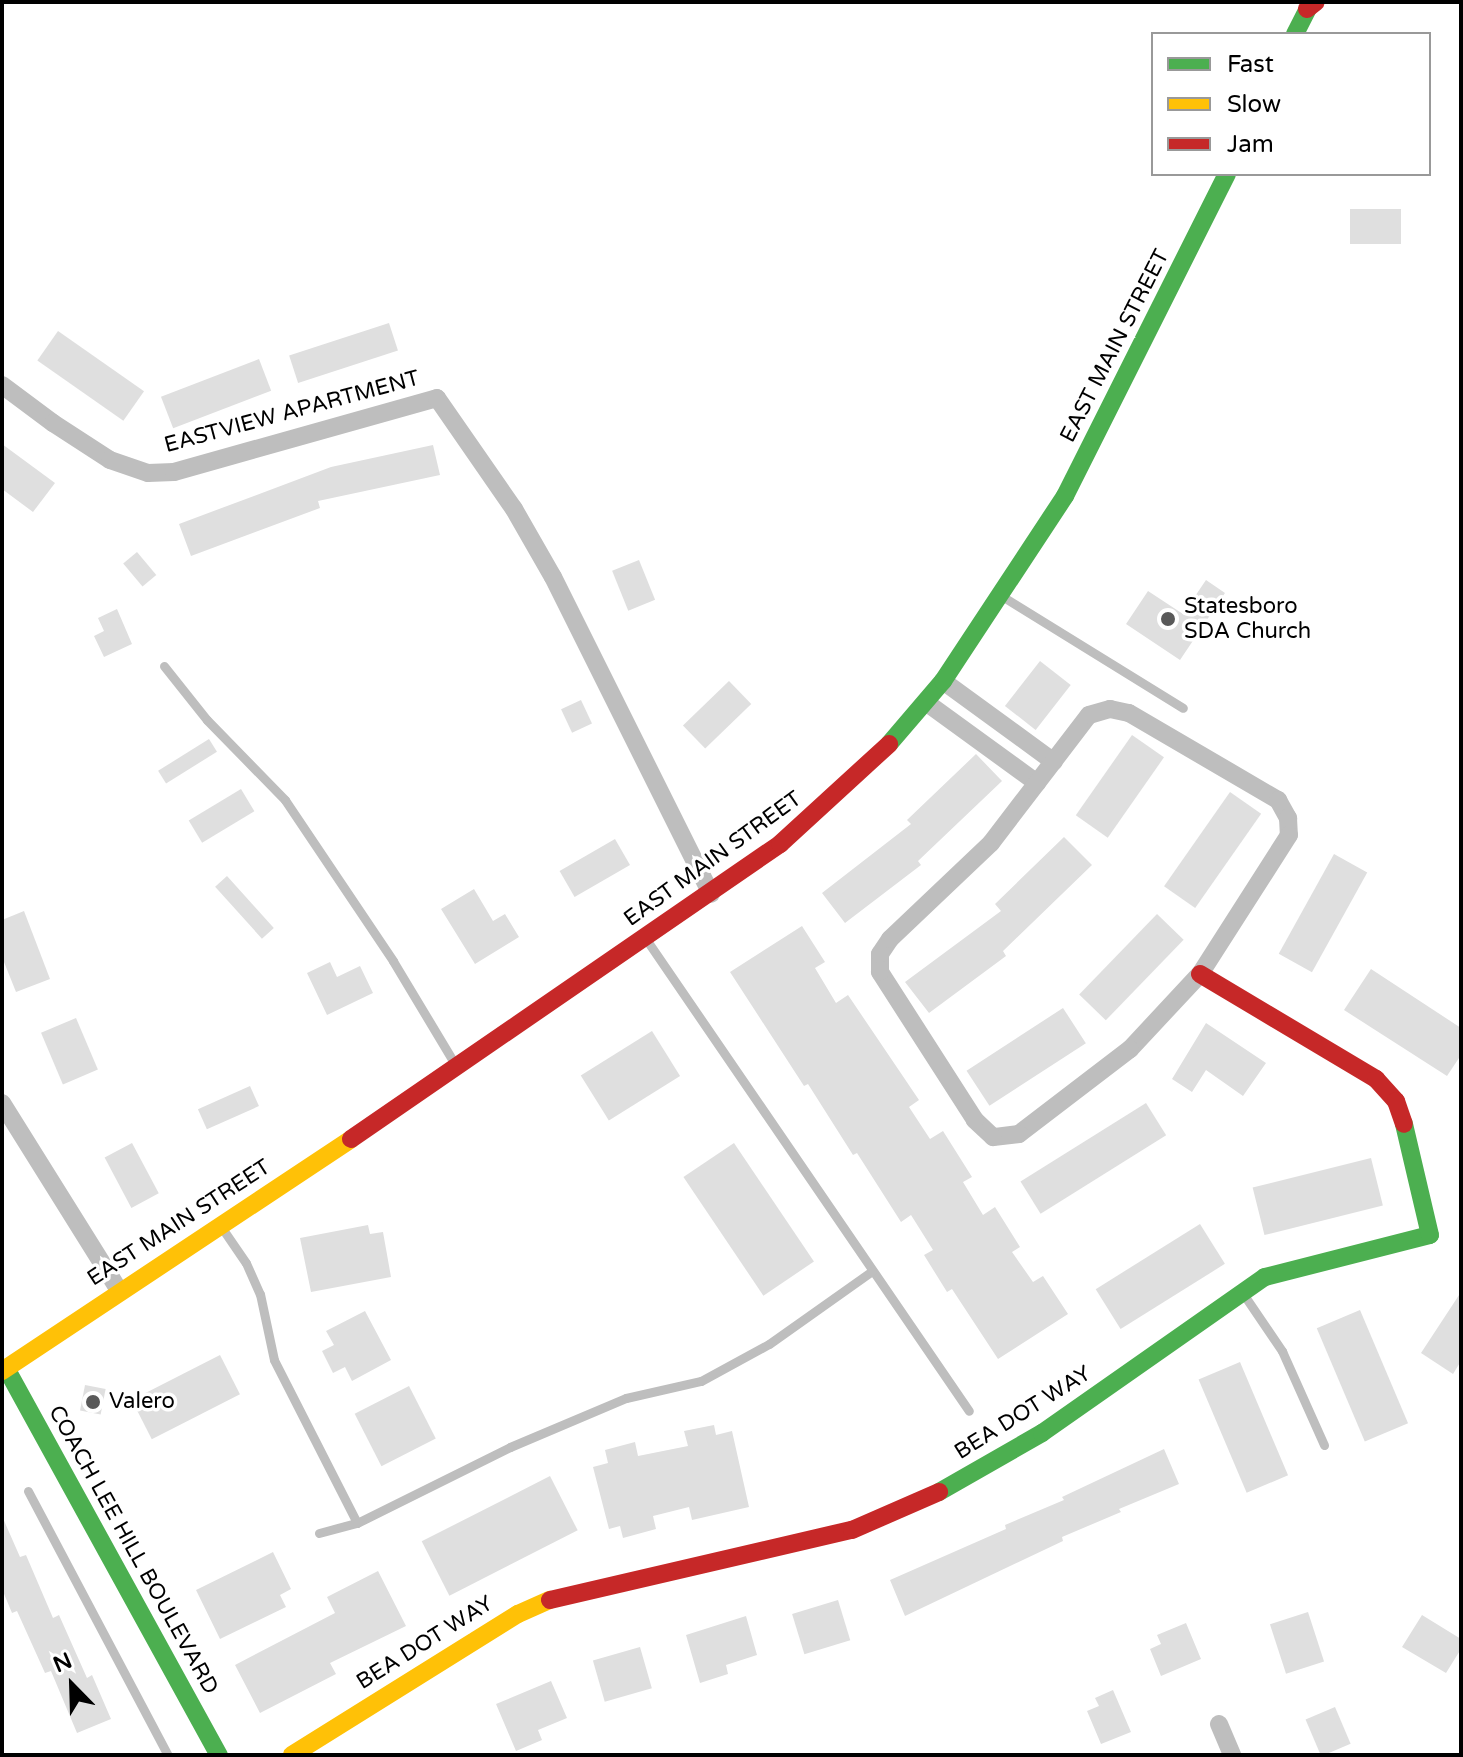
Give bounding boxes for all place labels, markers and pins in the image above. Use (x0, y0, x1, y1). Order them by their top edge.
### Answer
place label: Statesboro SDA Church (1184, 593, 1311, 644)
marker: Statesboro SDA Church (1159, 610, 1177, 628)
place label: Valero (109, 1389, 175, 1415)
marker: Valero (84, 1393, 102, 1411)

